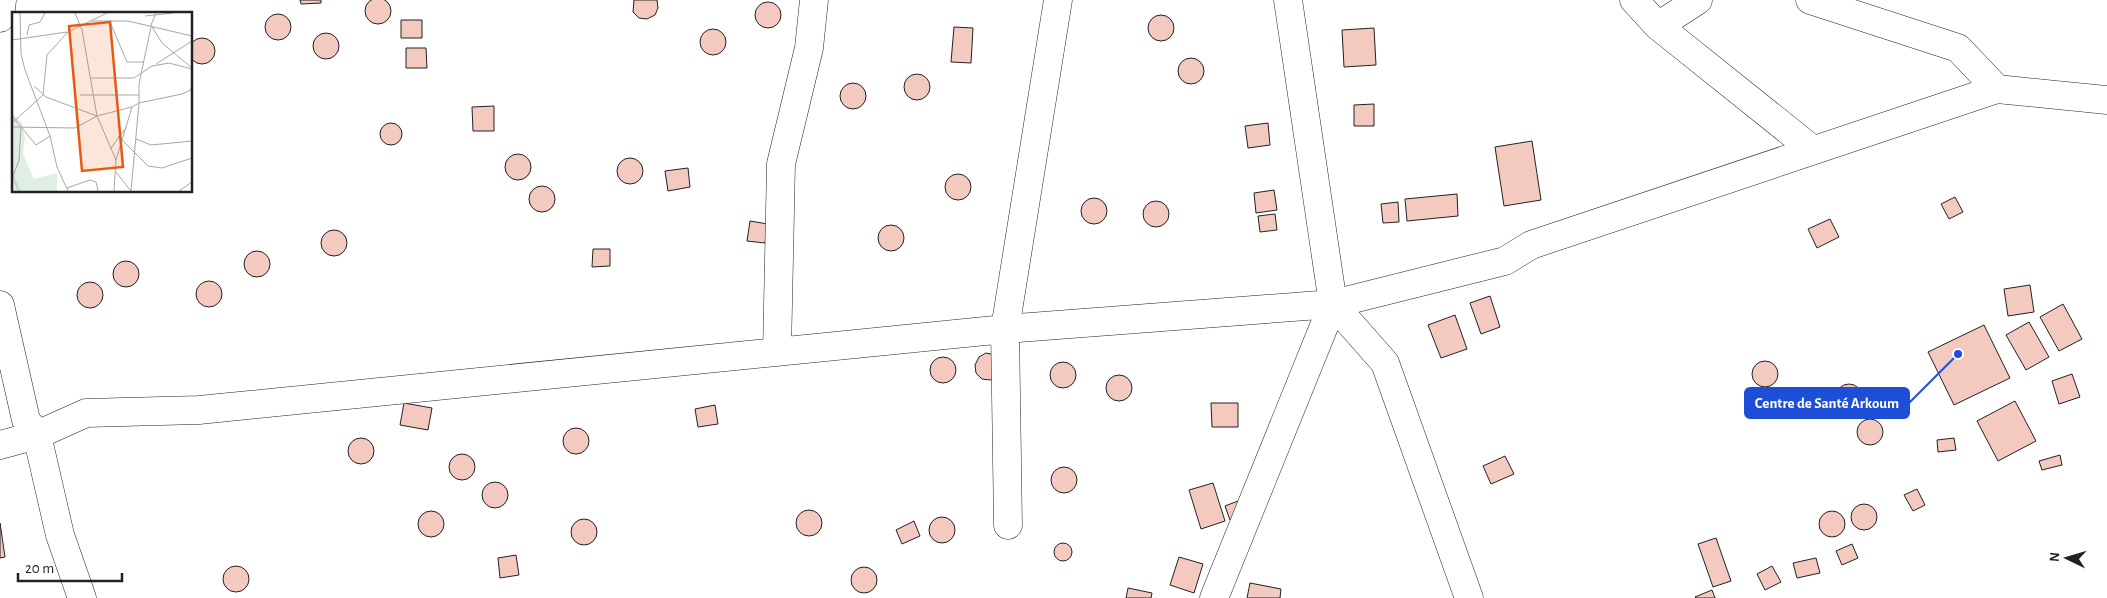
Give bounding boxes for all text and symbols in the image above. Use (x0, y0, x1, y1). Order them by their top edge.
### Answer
inset map (12, 12, 192, 192)
callout: Centre de Santé Arkoum (1745, 388, 1909, 418)
text: Centre de Santé Arkoum (1755, 396, 1899, 411)
north arrow (2042, 533, 2092, 583)
scale bar (18, 550, 121, 582)
text: N (2048, 551, 2062, 562)
text: 20 m (25, 561, 54, 576)

